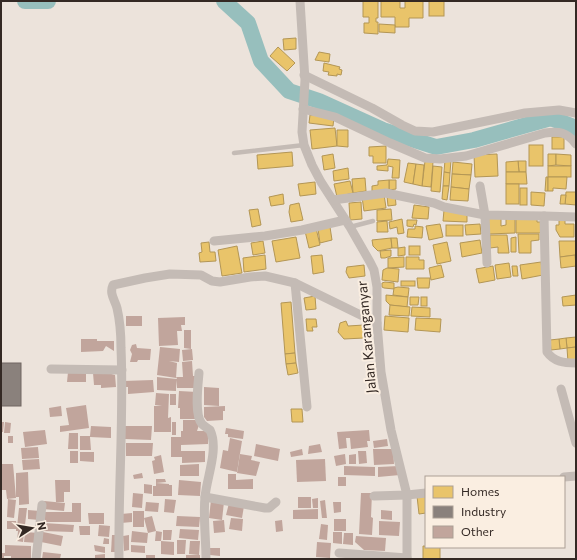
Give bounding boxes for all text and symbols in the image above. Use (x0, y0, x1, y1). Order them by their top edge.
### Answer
street label: Jalan Karanganyar (353, 279, 379, 394)
legend (425, 476, 565, 548)
text: Homes (461, 484, 499, 498)
text: Industry (461, 504, 506, 518)
north arrow (12, 508, 52, 548)
text: N (35, 520, 49, 531)
text: Other (461, 524, 494, 538)

